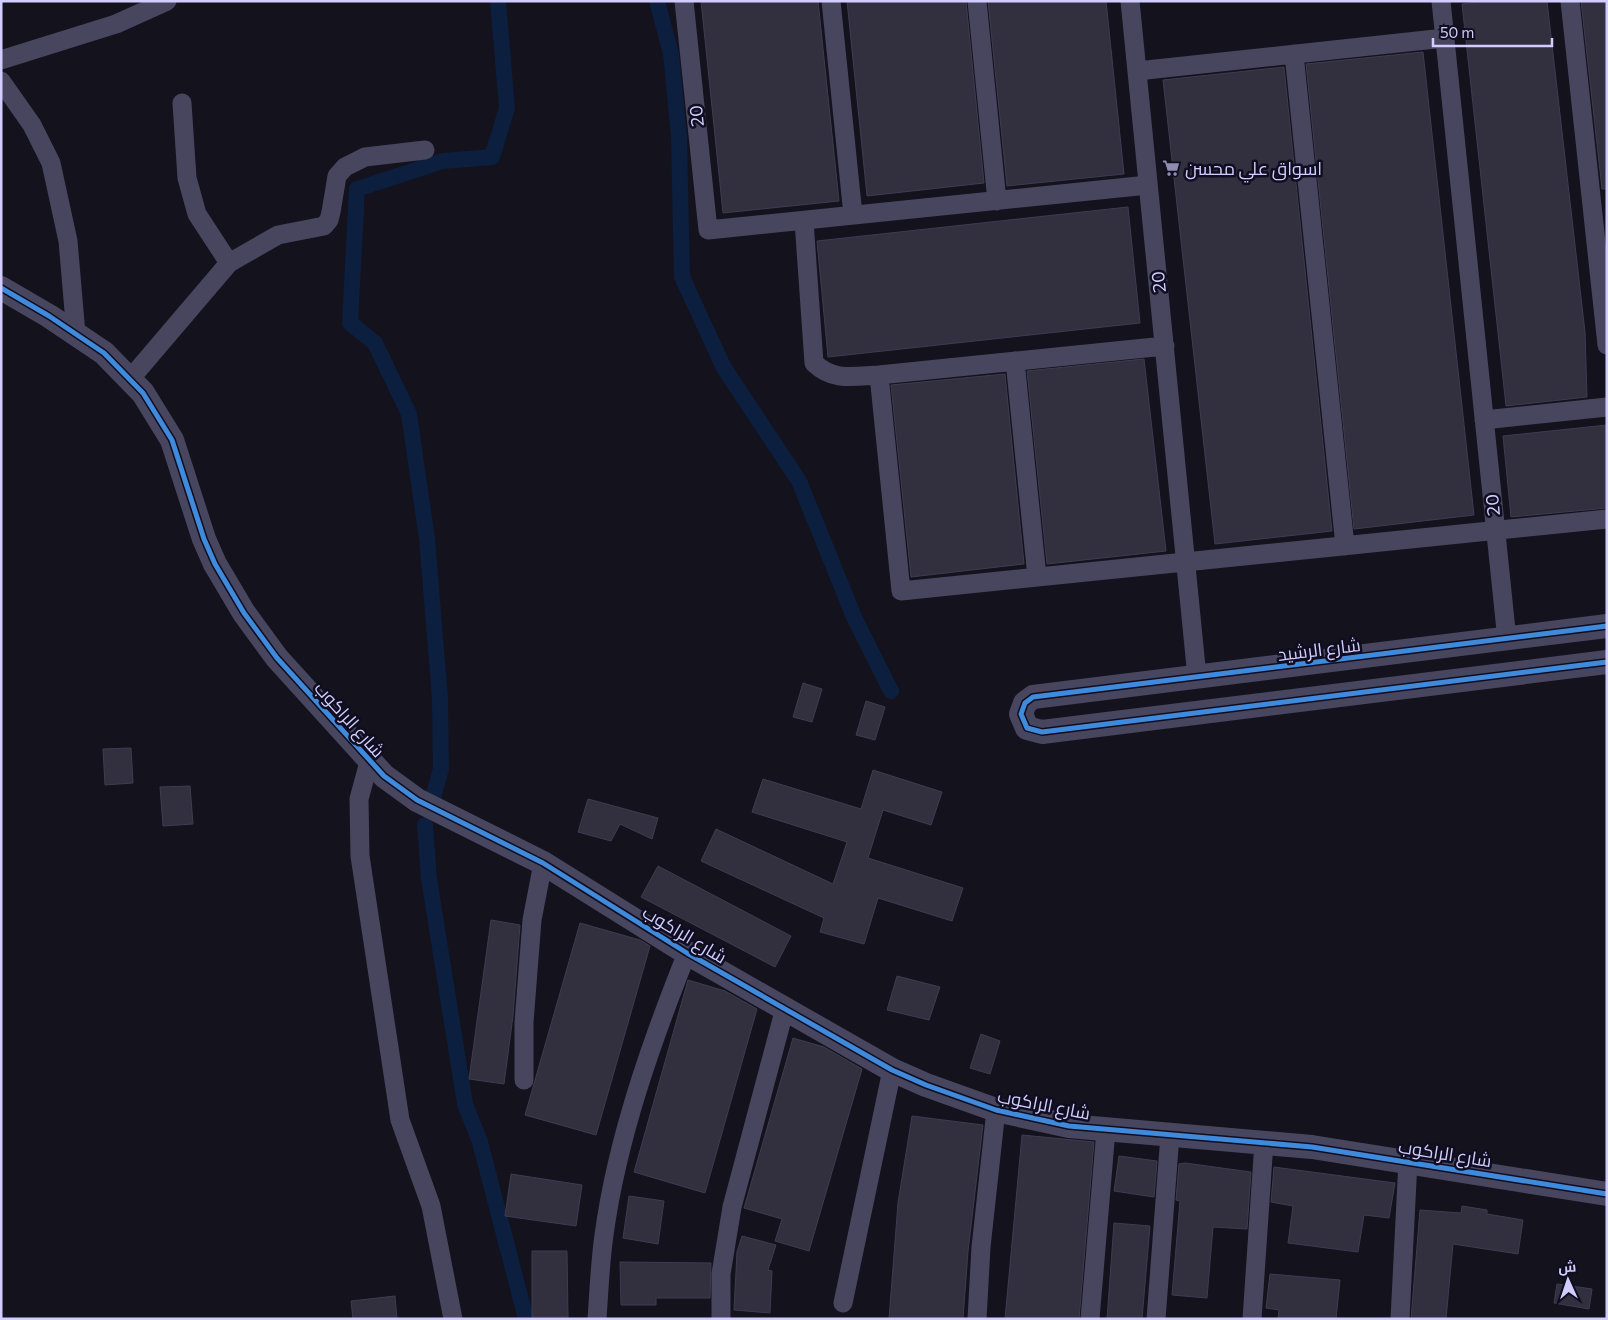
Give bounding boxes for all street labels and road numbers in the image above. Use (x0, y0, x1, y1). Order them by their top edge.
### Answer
street label: 20 (684, 104, 708, 128)
street label: 20 (1146, 270, 1170, 294)
street label: 20 (1480, 493, 1504, 517)
street label: شارع الرشيد (1276, 633, 1362, 667)
street label: شارع الراكوب (309, 677, 390, 763)
street label: شارع الراكوب (638, 900, 731, 969)
street label: شارع الراكوب (995, 1084, 1092, 1126)
street label: شارع الراكوب (1396, 1135, 1493, 1173)

